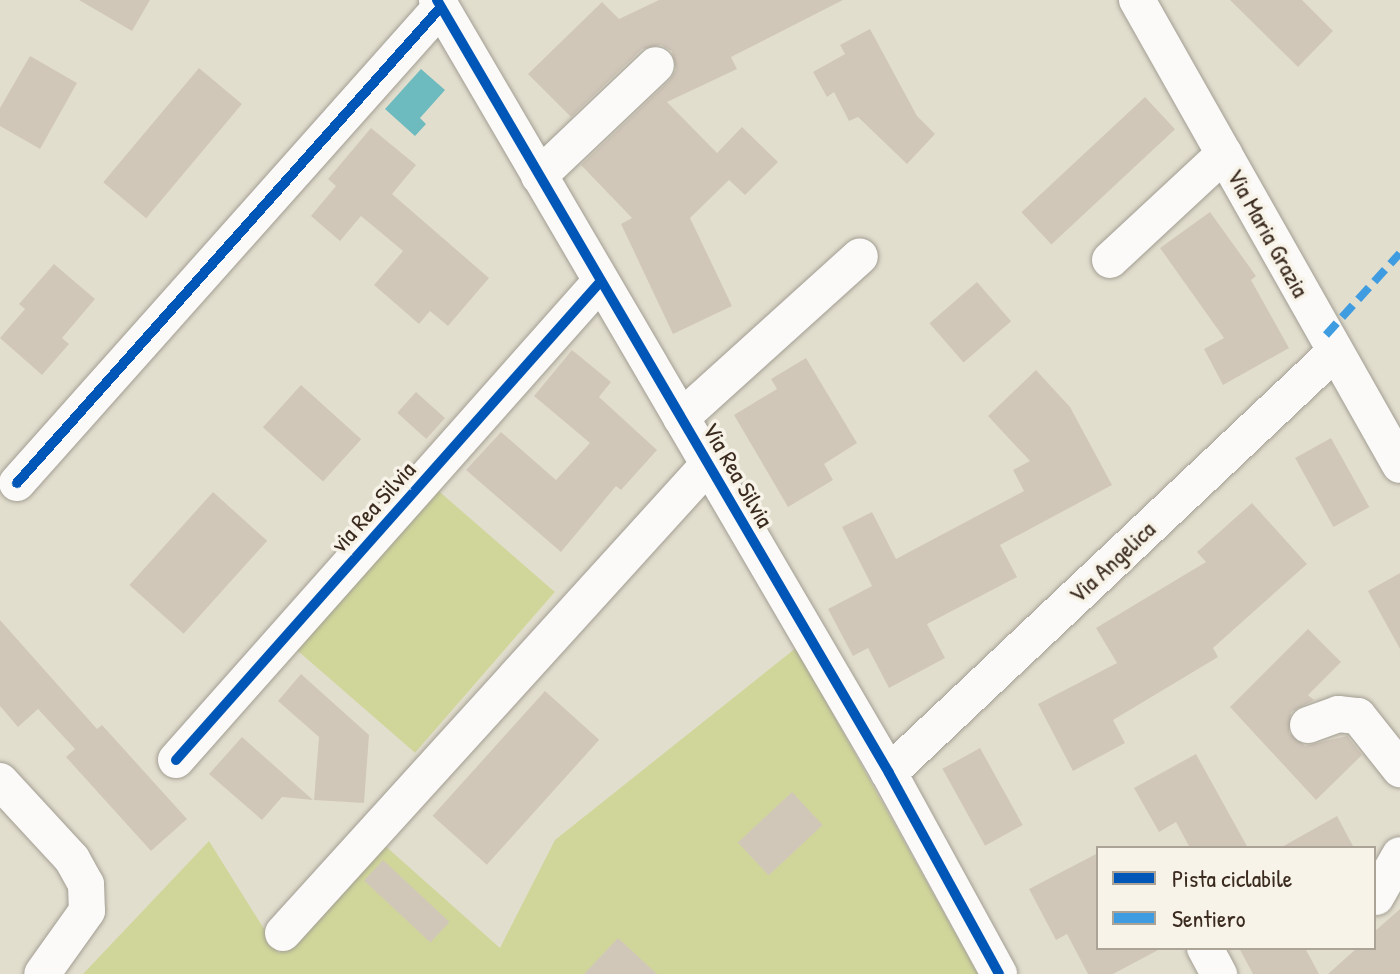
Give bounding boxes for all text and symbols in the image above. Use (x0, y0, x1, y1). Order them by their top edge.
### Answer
street label: Via Maria Grazia (1221, 164, 1315, 302)
street label: Via Rea Silvia (696, 417, 780, 533)
street label: via Rea Silvia (325, 456, 421, 558)
street label: Via Angelica (1063, 515, 1161, 609)
legend (1096, 846, 1376, 950)
text: Pista ciclabile (1172, 862, 1292, 894)
text: Sentiero (1172, 902, 1246, 934)

